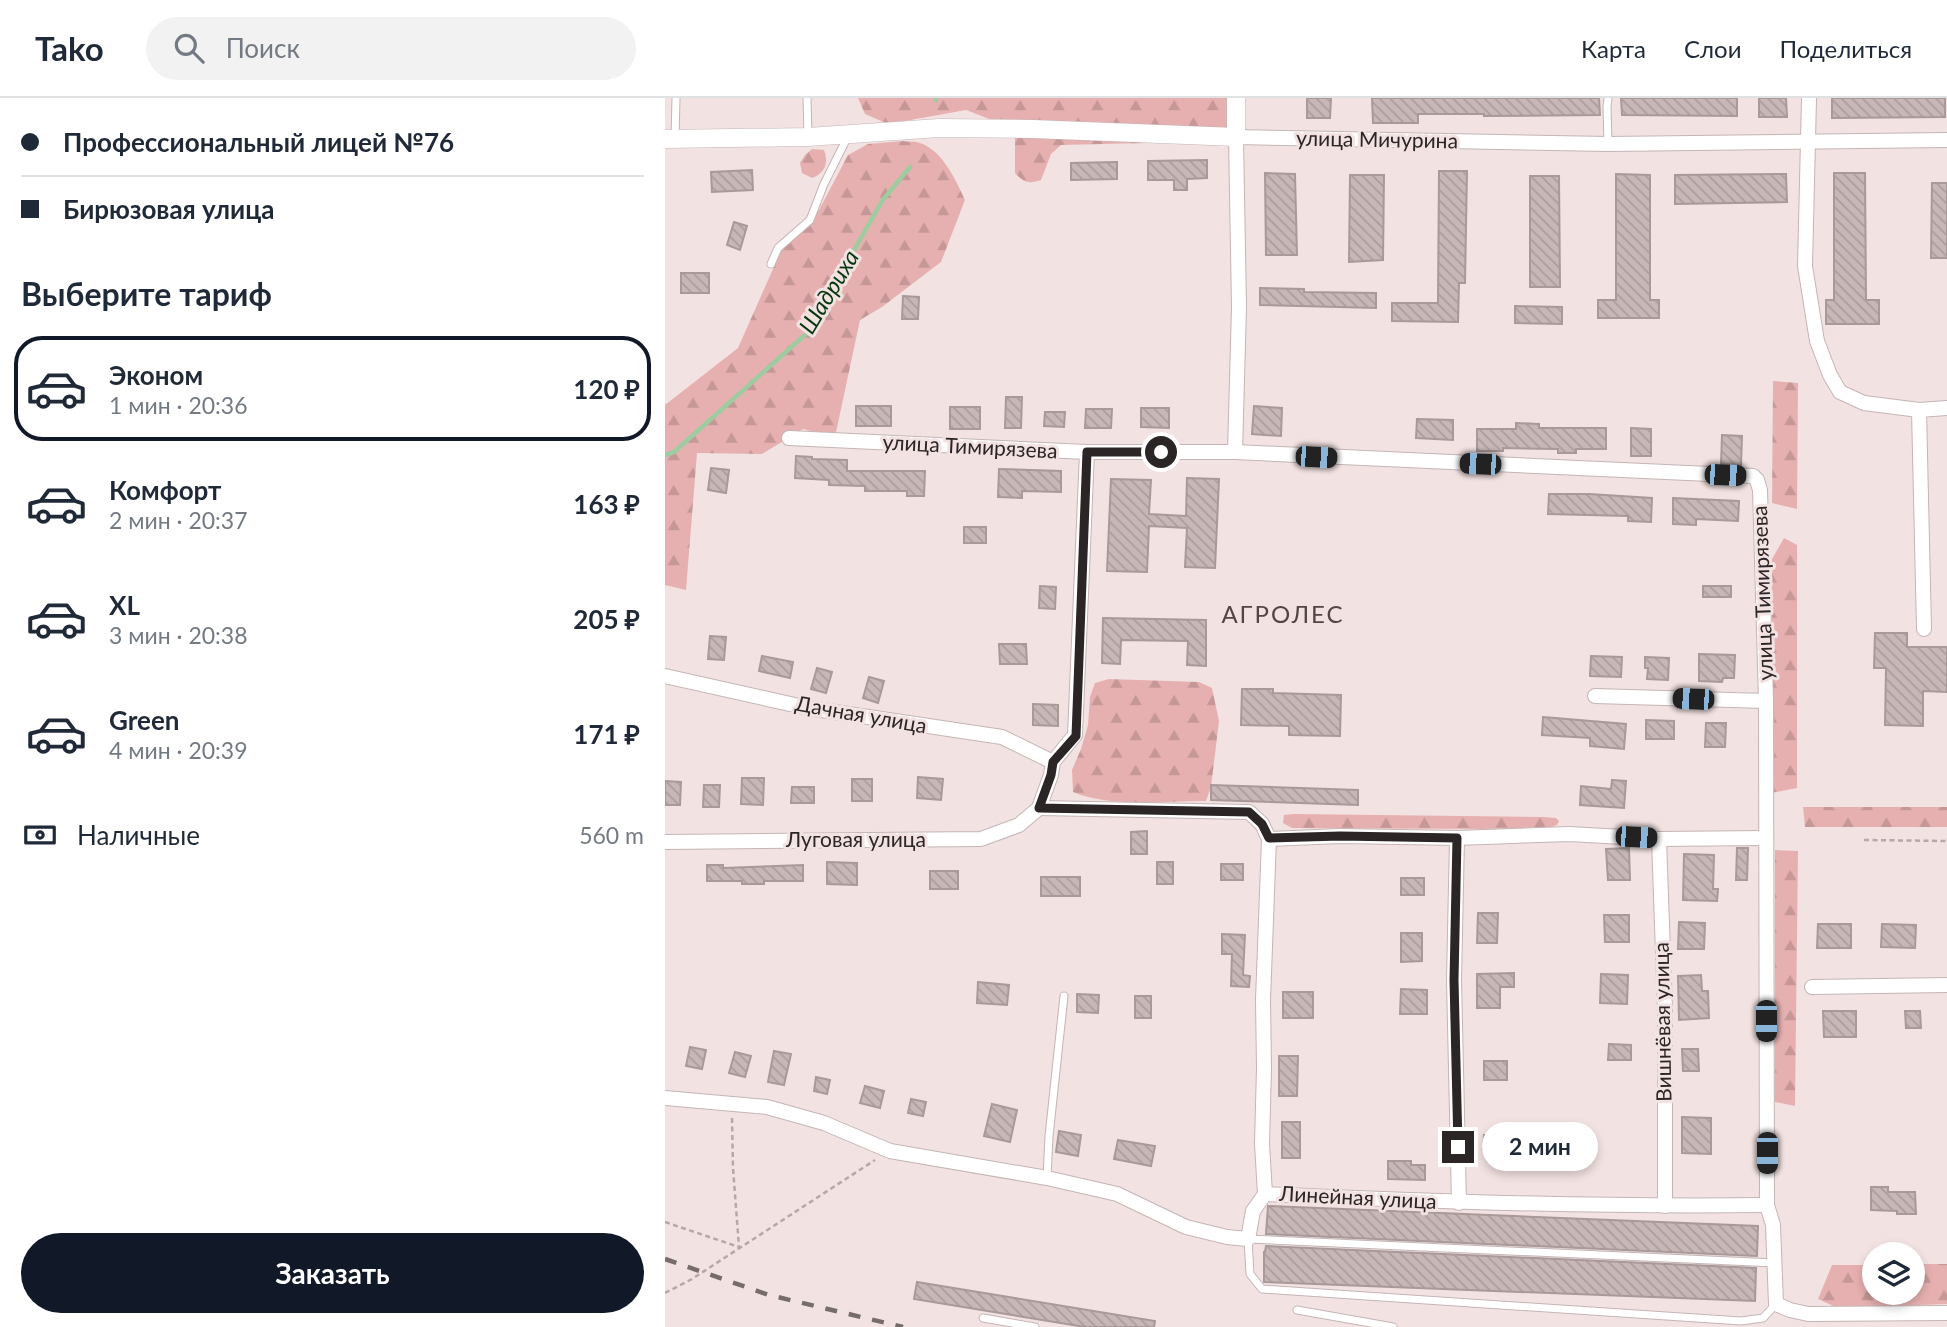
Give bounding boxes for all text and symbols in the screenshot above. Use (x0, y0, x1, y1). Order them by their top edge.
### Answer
search box (146, 17, 636, 80)
text: Tako (35, 28, 104, 68)
icon: search (170, 29, 208, 67)
text: Поиск (226, 32, 300, 64)
text: Карта (1581, 34, 1646, 63)
text: Слои (1684, 34, 1741, 63)
text: Поделиться (1779, 34, 1912, 63)
street label: улица Мичурина (1296, 125, 1458, 152)
text: Профессиональный лицей №76 (63, 126, 454, 158)
text: Бирюзовая улица (63, 193, 275, 225)
water label: Шадриха (792, 245, 864, 338)
text: Выберите тариф (21, 274, 272, 313)
icon: car (25, 357, 88, 420)
text: Эконом (109, 359, 203, 391)
text: 120 ₽ (573, 373, 640, 405)
text: 1 мин · 20:36 (109, 391, 248, 419)
street label: улица Тимирязева (882, 428, 1058, 463)
route start (1145, 436, 1177, 468)
car (1295, 445, 1338, 469)
car (1459, 453, 1502, 475)
car (1704, 464, 1747, 486)
icon: car (25, 472, 88, 535)
text: Комфорт (109, 474, 221, 506)
text: 163 ₽ (573, 488, 640, 520)
street label: улица Тимирязева (1746, 505, 1777, 681)
text: 2 мин · 20:37 (109, 506, 248, 534)
icon: car (25, 587, 88, 650)
text: XL (109, 589, 140, 621)
district label: АГРОЛЕС (1221, 599, 1345, 628)
text: 205 ₽ (573, 603, 640, 635)
text: 3 мин · 20:38 (109, 621, 248, 649)
car (1672, 688, 1715, 710)
street label: Дачная улица (794, 690, 929, 737)
icon: car (25, 702, 88, 765)
text: Green (109, 704, 179, 736)
text: 171 ₽ (573, 718, 640, 750)
text: 4 мин · 20:39 (109, 736, 248, 764)
icon: cash (21, 816, 59, 854)
text: Наличные (77, 819, 200, 851)
text: 560 m (579, 821, 644, 849)
car (1615, 825, 1658, 849)
street label: Луговая улица (785, 826, 926, 851)
street label: Вишнёвая улица (1648, 942, 1675, 1102)
car (1756, 1000, 1777, 1042)
callout: 2 мин (1483, 1122, 1598, 1172)
route end (1442, 1131, 1474, 1163)
text: 2 мин (1509, 1132, 1571, 1160)
car (1757, 1132, 1778, 1174)
street label: Линейная улица (1278, 1180, 1437, 1213)
button: Заказать (21, 1233, 644, 1313)
map controls (1862, 1242, 1925, 1305)
button: layers (1862, 1242, 1925, 1305)

